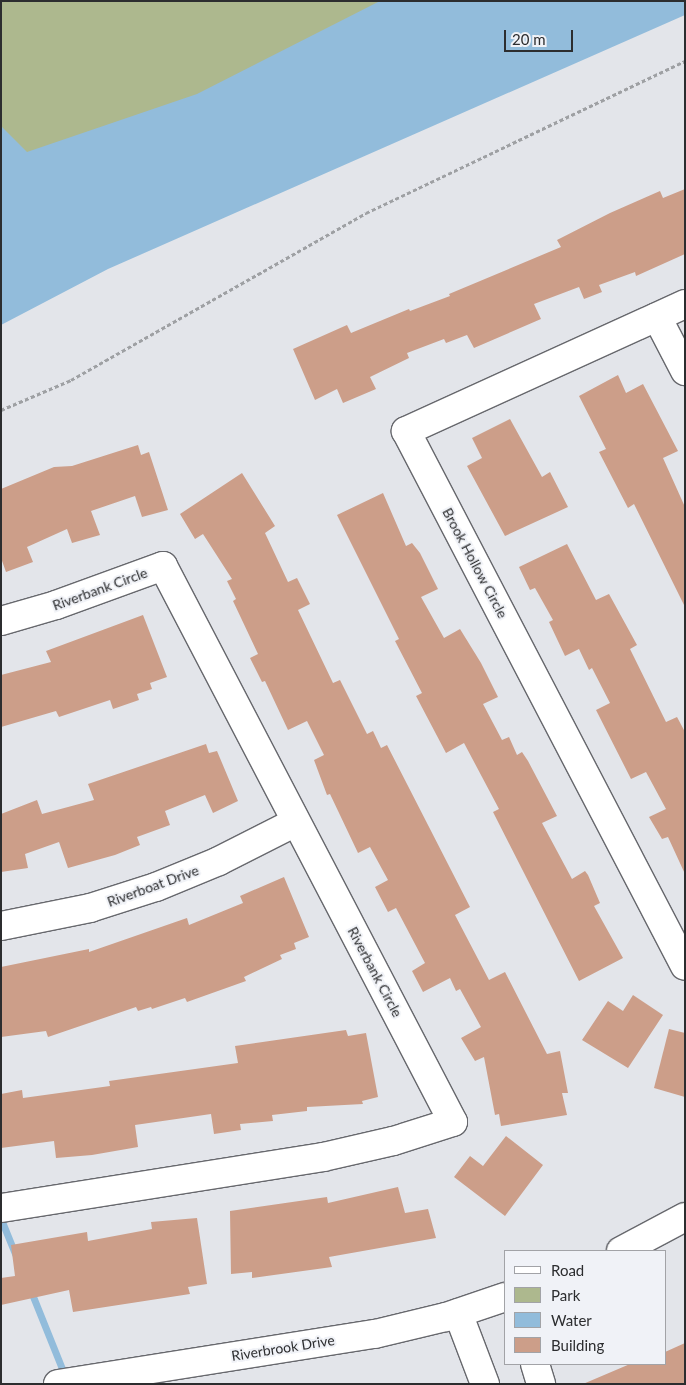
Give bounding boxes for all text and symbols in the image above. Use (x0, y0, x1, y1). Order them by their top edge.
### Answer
scale bar (506, 20, 575, 52)
text: 20 m (512, 30, 546, 48)
street label: Brook Hollow Circle (439, 505, 511, 621)
street label: Riverbank Circle (50, 564, 150, 614)
street label: Riverboat Drive (105, 862, 201, 910)
street label: Riverbank Circle (344, 924, 406, 1020)
legend (503, 1250, 666, 1365)
text: Road (551, 1261, 584, 1279)
text: Park (551, 1286, 580, 1304)
text: Water (551, 1311, 592, 1329)
street label: Riverbrook Drive (230, 1332, 336, 1364)
text: Building (551, 1336, 604, 1354)

